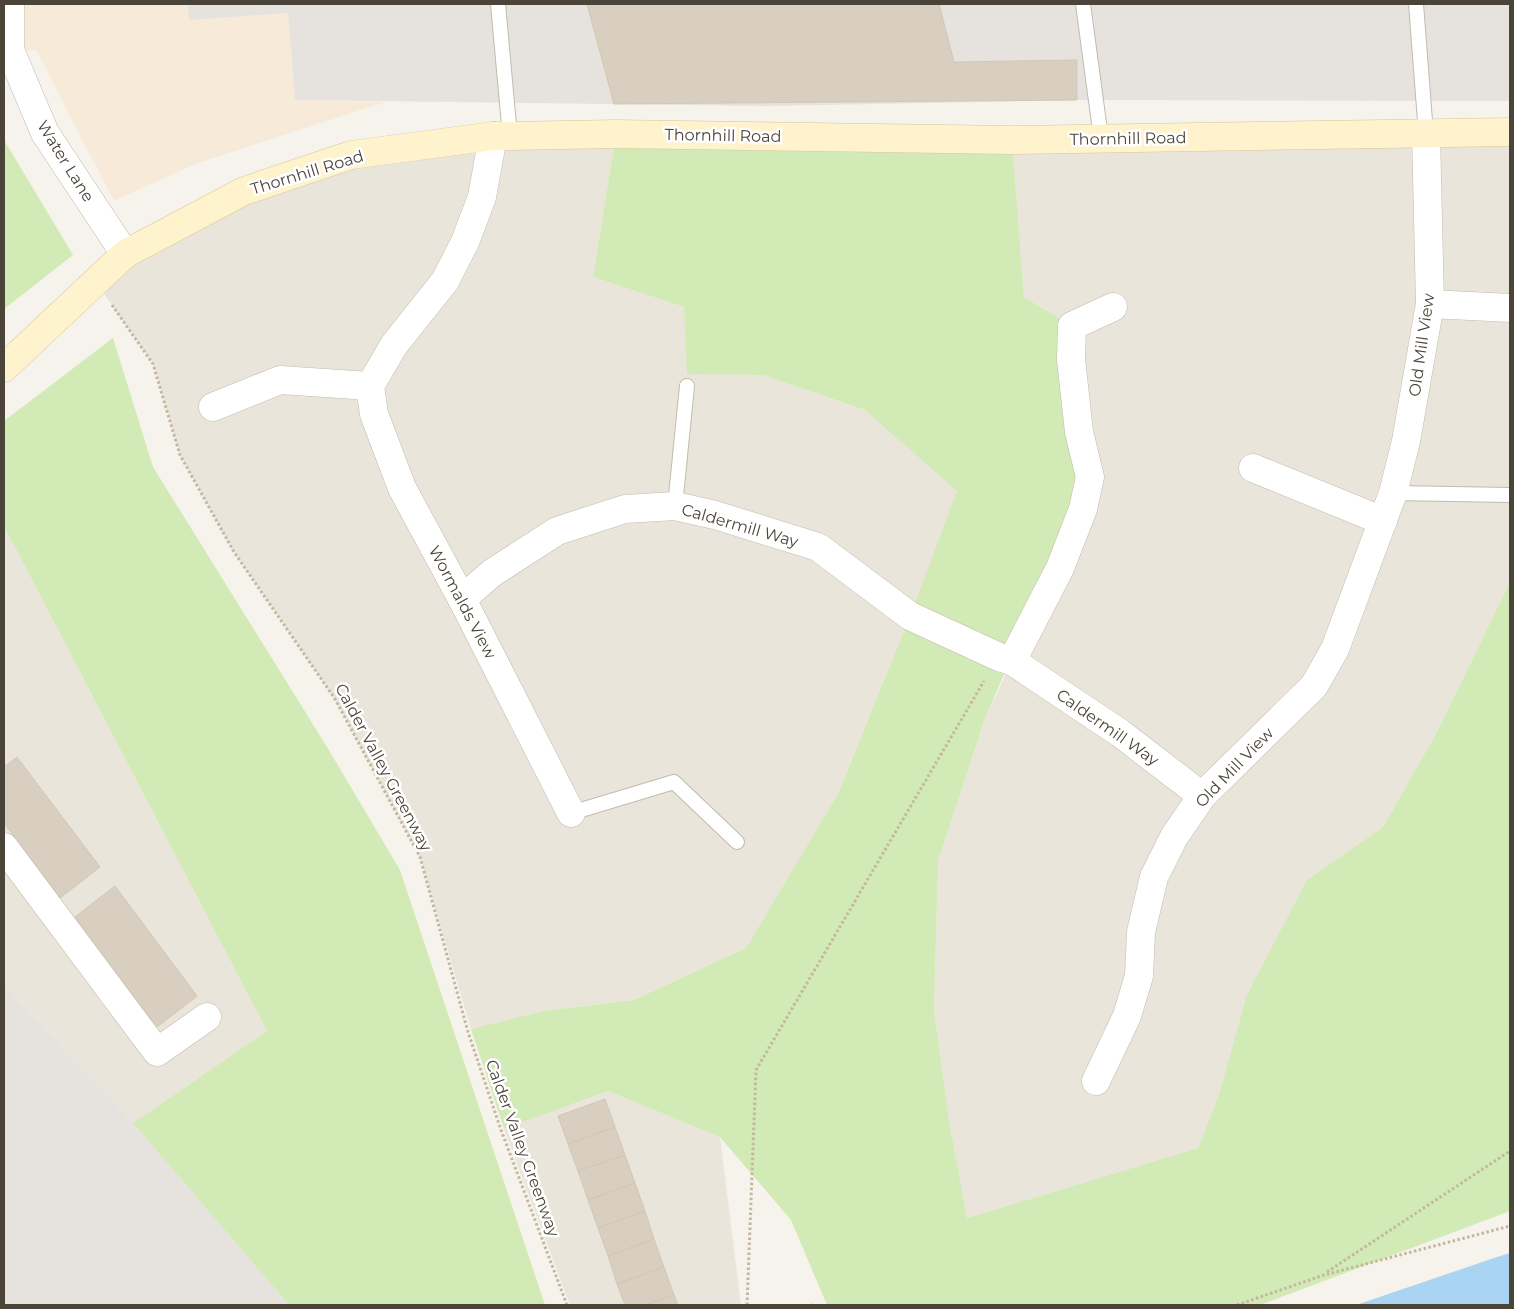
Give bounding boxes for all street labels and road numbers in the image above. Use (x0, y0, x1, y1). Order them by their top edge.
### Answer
street label: Water Lane (33, 117, 98, 205)
street label: Thornhill Road (664, 125, 782, 146)
street label: Thornhill Road (1069, 128, 1187, 149)
street label: Thornhill Road (248, 146, 366, 199)
street label: Old Mill View (1405, 292, 1438, 398)
street label: Caldermill Way (679, 500, 801, 551)
street label: Wormalds View (425, 542, 500, 662)
street label: Calder Valley Greenway (331, 680, 436, 855)
street label: Caldermill Way (1053, 685, 1163, 770)
street label: Old Mill View (1191, 723, 1277, 811)
street label: Calder Valley Greenway (482, 1057, 564, 1240)

